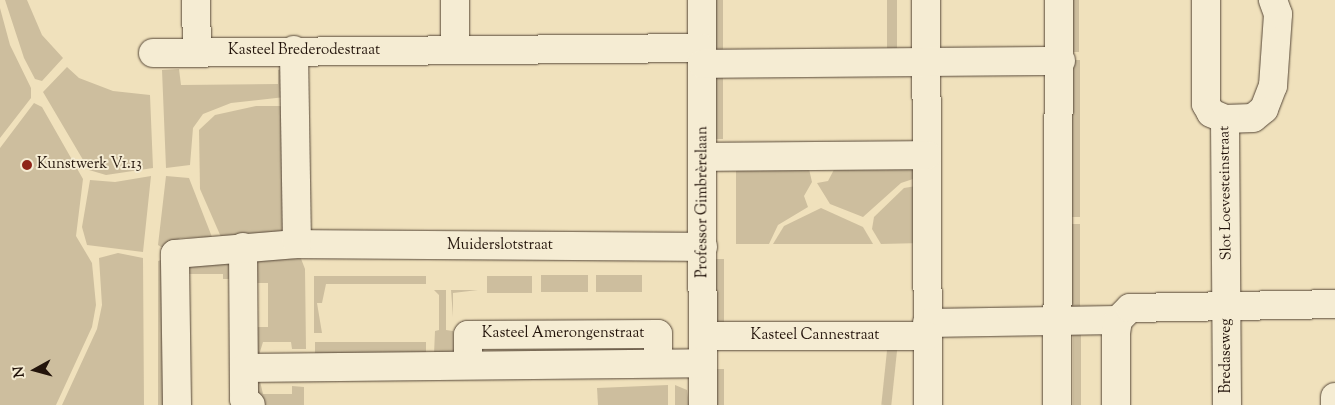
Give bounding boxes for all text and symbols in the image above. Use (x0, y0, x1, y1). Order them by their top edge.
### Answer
street label: Kasteel Brederodestraat (228, 42, 380, 60)
street label: Professor Gimbrèrelaan (694, 126, 712, 278)
street label: Slot Loevesteinstraat (1216, 126, 1236, 260)
place label: Kunstwerk V1.13 (37, 156, 142, 174)
marker: Kunstwerk V1.13 (21, 159, 33, 171)
street label: Muiderslotstraat (447, 237, 553, 255)
street label: Bredaseweg (1218, 318, 1236, 394)
street label: Kasteel Amerongenstraat (482, 325, 644, 343)
street label: Kasteel Cannestraat (751, 327, 879, 345)
north arrow (10, 345, 60, 395)
text: N (10, 365, 31, 379)

